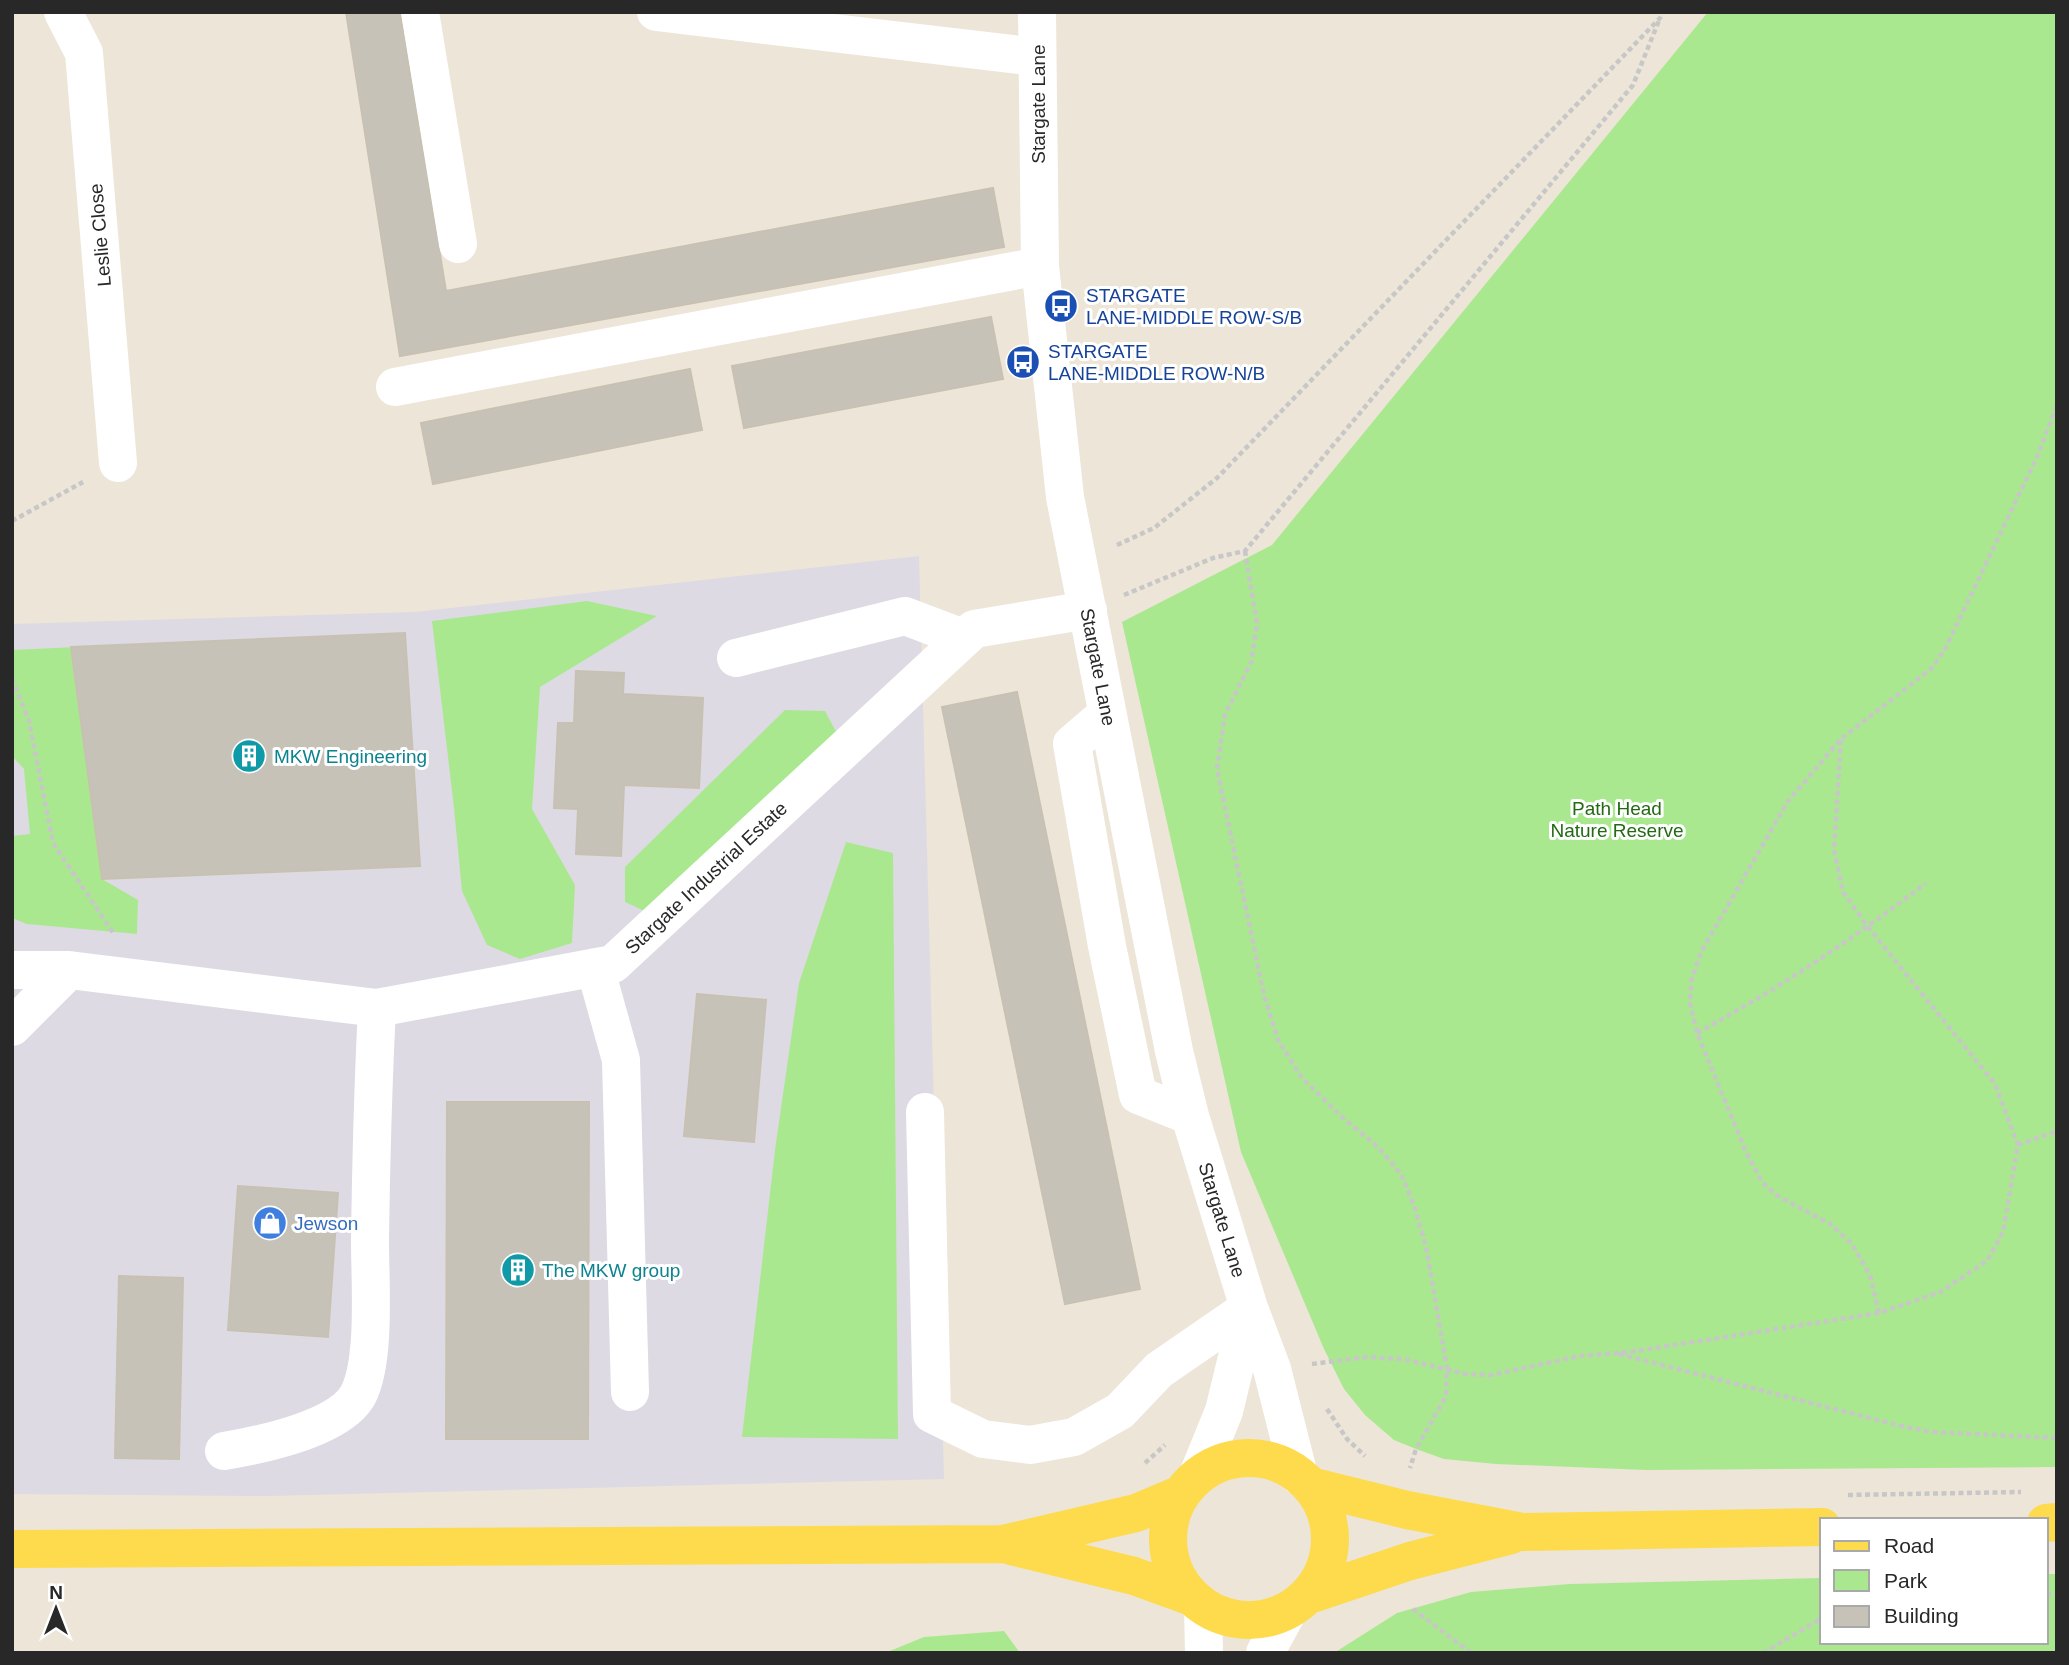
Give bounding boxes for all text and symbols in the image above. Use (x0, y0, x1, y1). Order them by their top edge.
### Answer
street label: Stargate Lane (1028, 44, 1049, 164)
street label: Leslie Close (85, 183, 115, 287)
place label: STARGATE LANE-MIDDLE ROW-S/B (1086, 285, 1302, 328)
bus stop icon: STARGATE LANE-MIDDLE ROW-S/B (1042, 287, 1080, 325)
place label: STARGATE LANE-MIDDLE ROW-N/B (1048, 341, 1265, 384)
bus stop icon: STARGATE LANE-MIDDLE ROW-N/B (1004, 343, 1042, 381)
street label: Stargate Lane (1076, 606, 1120, 728)
building icon: MKW Engineering (230, 737, 268, 775)
place label: MKW Engineering (274, 746, 427, 767)
street label: Stargate Industrial Estate (621, 798, 791, 958)
park label: Path Head Nature Reserve (1550, 798, 1684, 841)
street label: Stargate Lane (1195, 1160, 1249, 1280)
shop icon: Jewson (251, 1204, 289, 1242)
place label: Jewson (294, 1213, 358, 1234)
building icon: The MKW group (499, 1251, 537, 1289)
place label: The MKW group (542, 1260, 680, 1281)
legend (1820, 1518, 2048, 1644)
text: Road (1884, 1534, 1934, 1557)
text: Park (1884, 1569, 1928, 1592)
north arrow (21, 1574, 91, 1644)
text: N (49, 1582, 63, 1603)
text: Building (1884, 1604, 1959, 1627)

